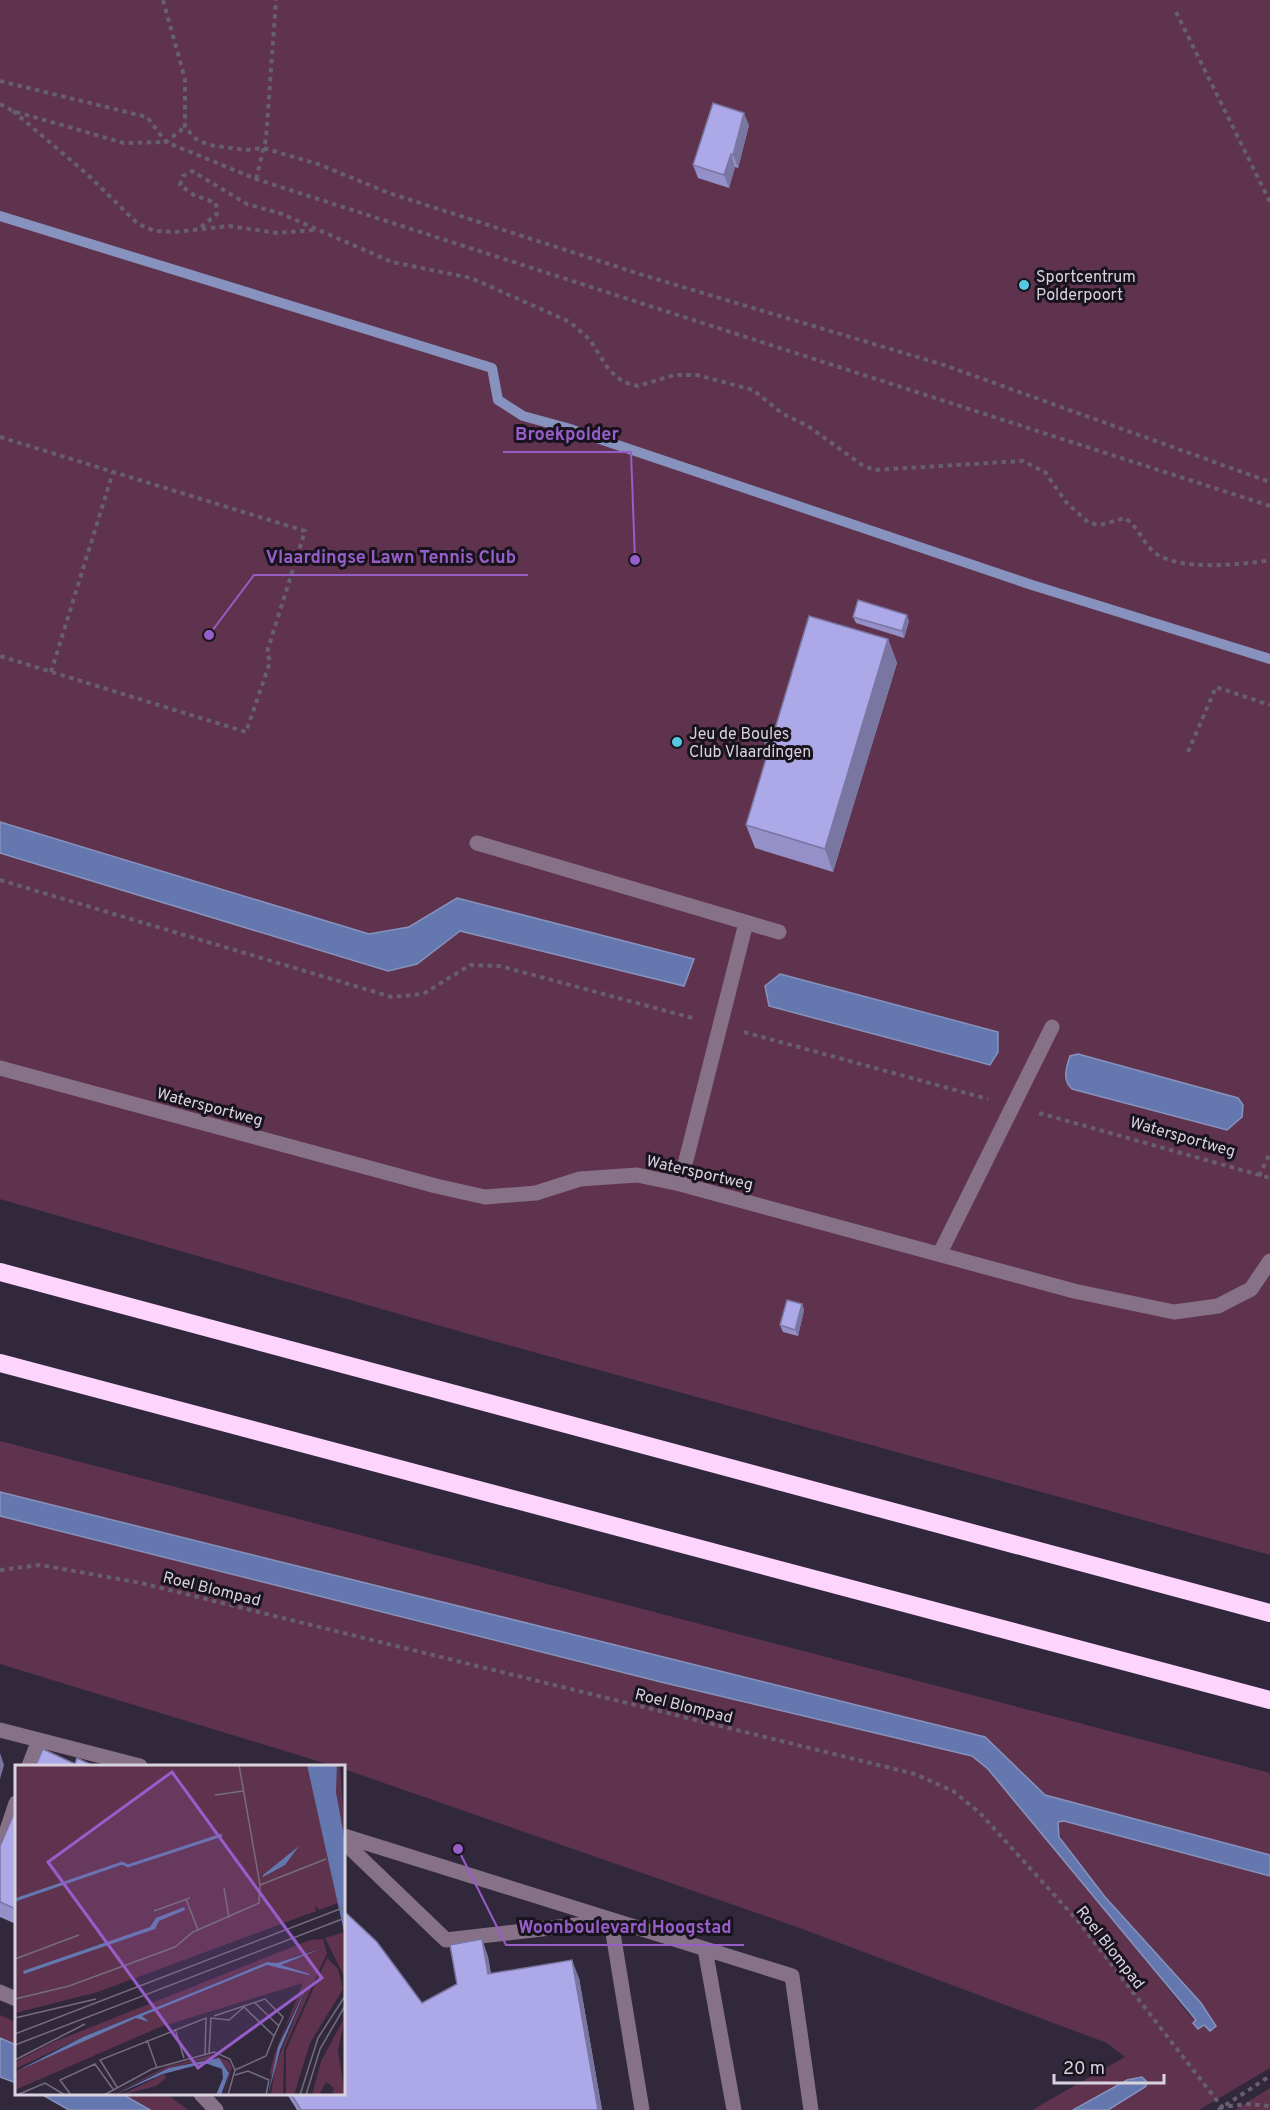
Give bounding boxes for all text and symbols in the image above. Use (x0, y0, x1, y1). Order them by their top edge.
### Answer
place label: Sportcentrum Polderpoort (1036, 268, 1136, 306)
marker: Sportcentrum Polderpoort (1017, 278, 1031, 292)
callout: Broekpolder (503, 416, 631, 452)
text: Broekpolder (515, 424, 619, 447)
callout: Vlaardingse Lawn Tennis Club (254, 539, 528, 575)
text: Vlaardingse Lawn Tennis Club (266, 547, 516, 570)
place label: Jeu de Boules Club Vlaardingen (689, 725, 811, 763)
marker: Jeu de Boules Club Vlaardingen (670, 735, 684, 749)
street label: Watersportweg (154, 1084, 265, 1132)
street label: Watersportweg (1127, 1113, 1238, 1163)
street label: Watersportweg (644, 1152, 755, 1196)
street label: Roel Blompad (160, 1568, 263, 1612)
street label: Roel Blompad (632, 1685, 735, 1729)
inset map (15, 1765, 345, 2095)
street label: Roel Blompad (1071, 1903, 1148, 1994)
callout: Woonboulevard Hoogstad (506, 1909, 744, 1945)
text: Woonboulevard Hoogstad (518, 1917, 732, 1940)
scale bar (1054, 2047, 1164, 2085)
text: 20 m (1063, 2058, 1105, 2081)

